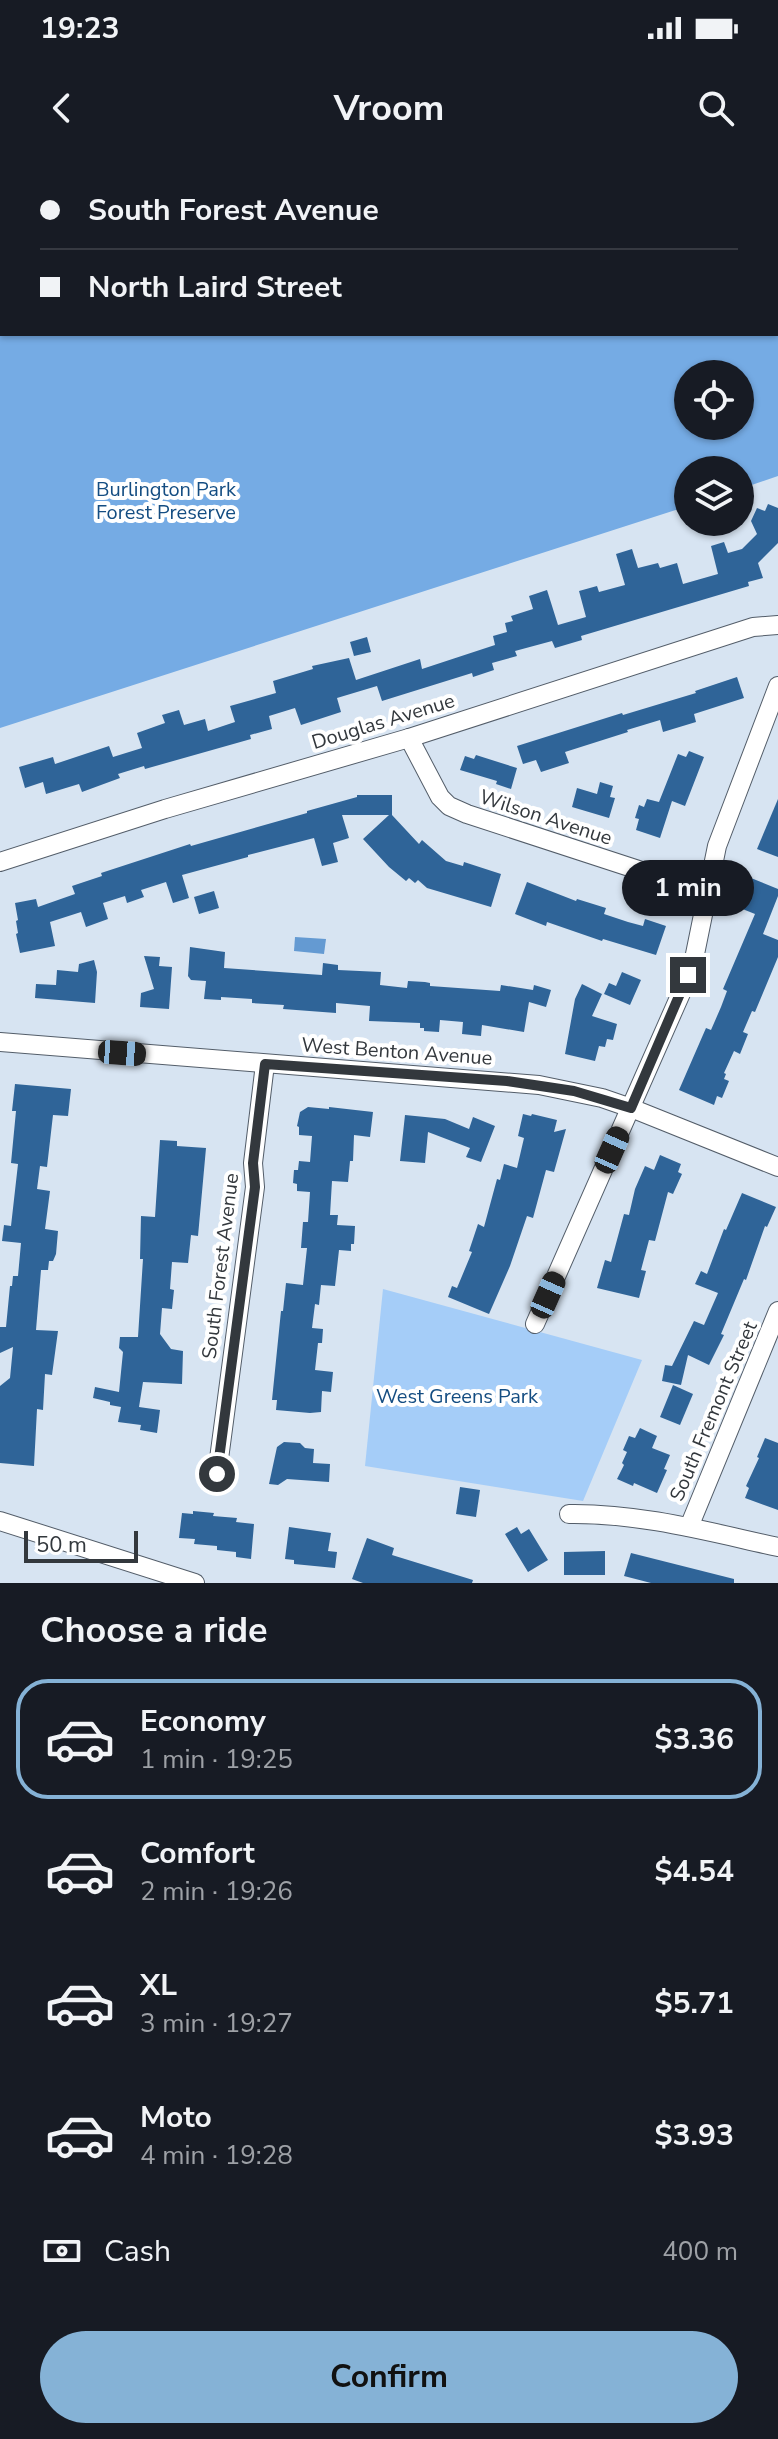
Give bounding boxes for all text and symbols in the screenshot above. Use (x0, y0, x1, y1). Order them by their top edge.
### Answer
text: 19:23 (40, 8, 119, 49)
text: Vroom (334, 84, 444, 133)
icon: back (40, 86, 84, 130)
icon: search (694, 86, 738, 130)
text: South Forest Avenue (88, 190, 379, 231)
text: North Laird Street (88, 267, 342, 308)
map controls (674, 360, 754, 536)
button: locate (674, 360, 754, 440)
button: layers (674, 456, 754, 536)
park label: Burlington Park Forest Preserve (96, 476, 237, 526)
street label: Douglas Avenue (308, 687, 458, 756)
street label: Wilson Avenue (476, 783, 616, 852)
callout: 1 min (622, 859, 754, 915)
text: 1 min (654, 870, 722, 905)
route end (670, 957, 706, 993)
street label: West Benton Avenue (301, 1031, 493, 1072)
car (97, 1039, 147, 1067)
car (591, 1123, 633, 1177)
street label: South Forest Avenue (196, 1171, 245, 1361)
car (527, 1268, 569, 1322)
street label: South Fremont Street (663, 1316, 764, 1505)
park label: West Greens Park (376, 1383, 539, 1410)
route start (199, 1456, 235, 1492)
scale bar (24, 1527, 138, 1563)
text: 50 m (36, 1530, 87, 1560)
text: Choose a ride (40, 1606, 268, 1655)
text: Economy (140, 1701, 266, 1742)
icon: car (44, 1703, 116, 1775)
text: $3.36 (655, 1719, 734, 1760)
text: 1 min · 19:25 (140, 1742, 293, 1777)
text: Comfort (140, 1833, 255, 1874)
icon: car (44, 1835, 116, 1907)
text: $4.54 (655, 1851, 734, 1892)
text: 2 min · 19:26 (140, 1874, 293, 1909)
text: XL (140, 1965, 177, 2006)
icon: car (44, 1967, 116, 2039)
text: $5.71 (655, 1983, 734, 2024)
text: 3 min · 19:27 (140, 2006, 293, 2041)
text: Moto (140, 2097, 212, 2138)
icon: car (44, 2099, 116, 2171)
text: $3.93 (655, 2115, 734, 2156)
text: 4 min · 19:28 (140, 2138, 293, 2173)
icon: cash (40, 2229, 84, 2273)
text: Cash (104, 2231, 171, 2272)
text: 400 m (662, 2234, 738, 2269)
button: Confirm (40, 2331, 738, 2423)

